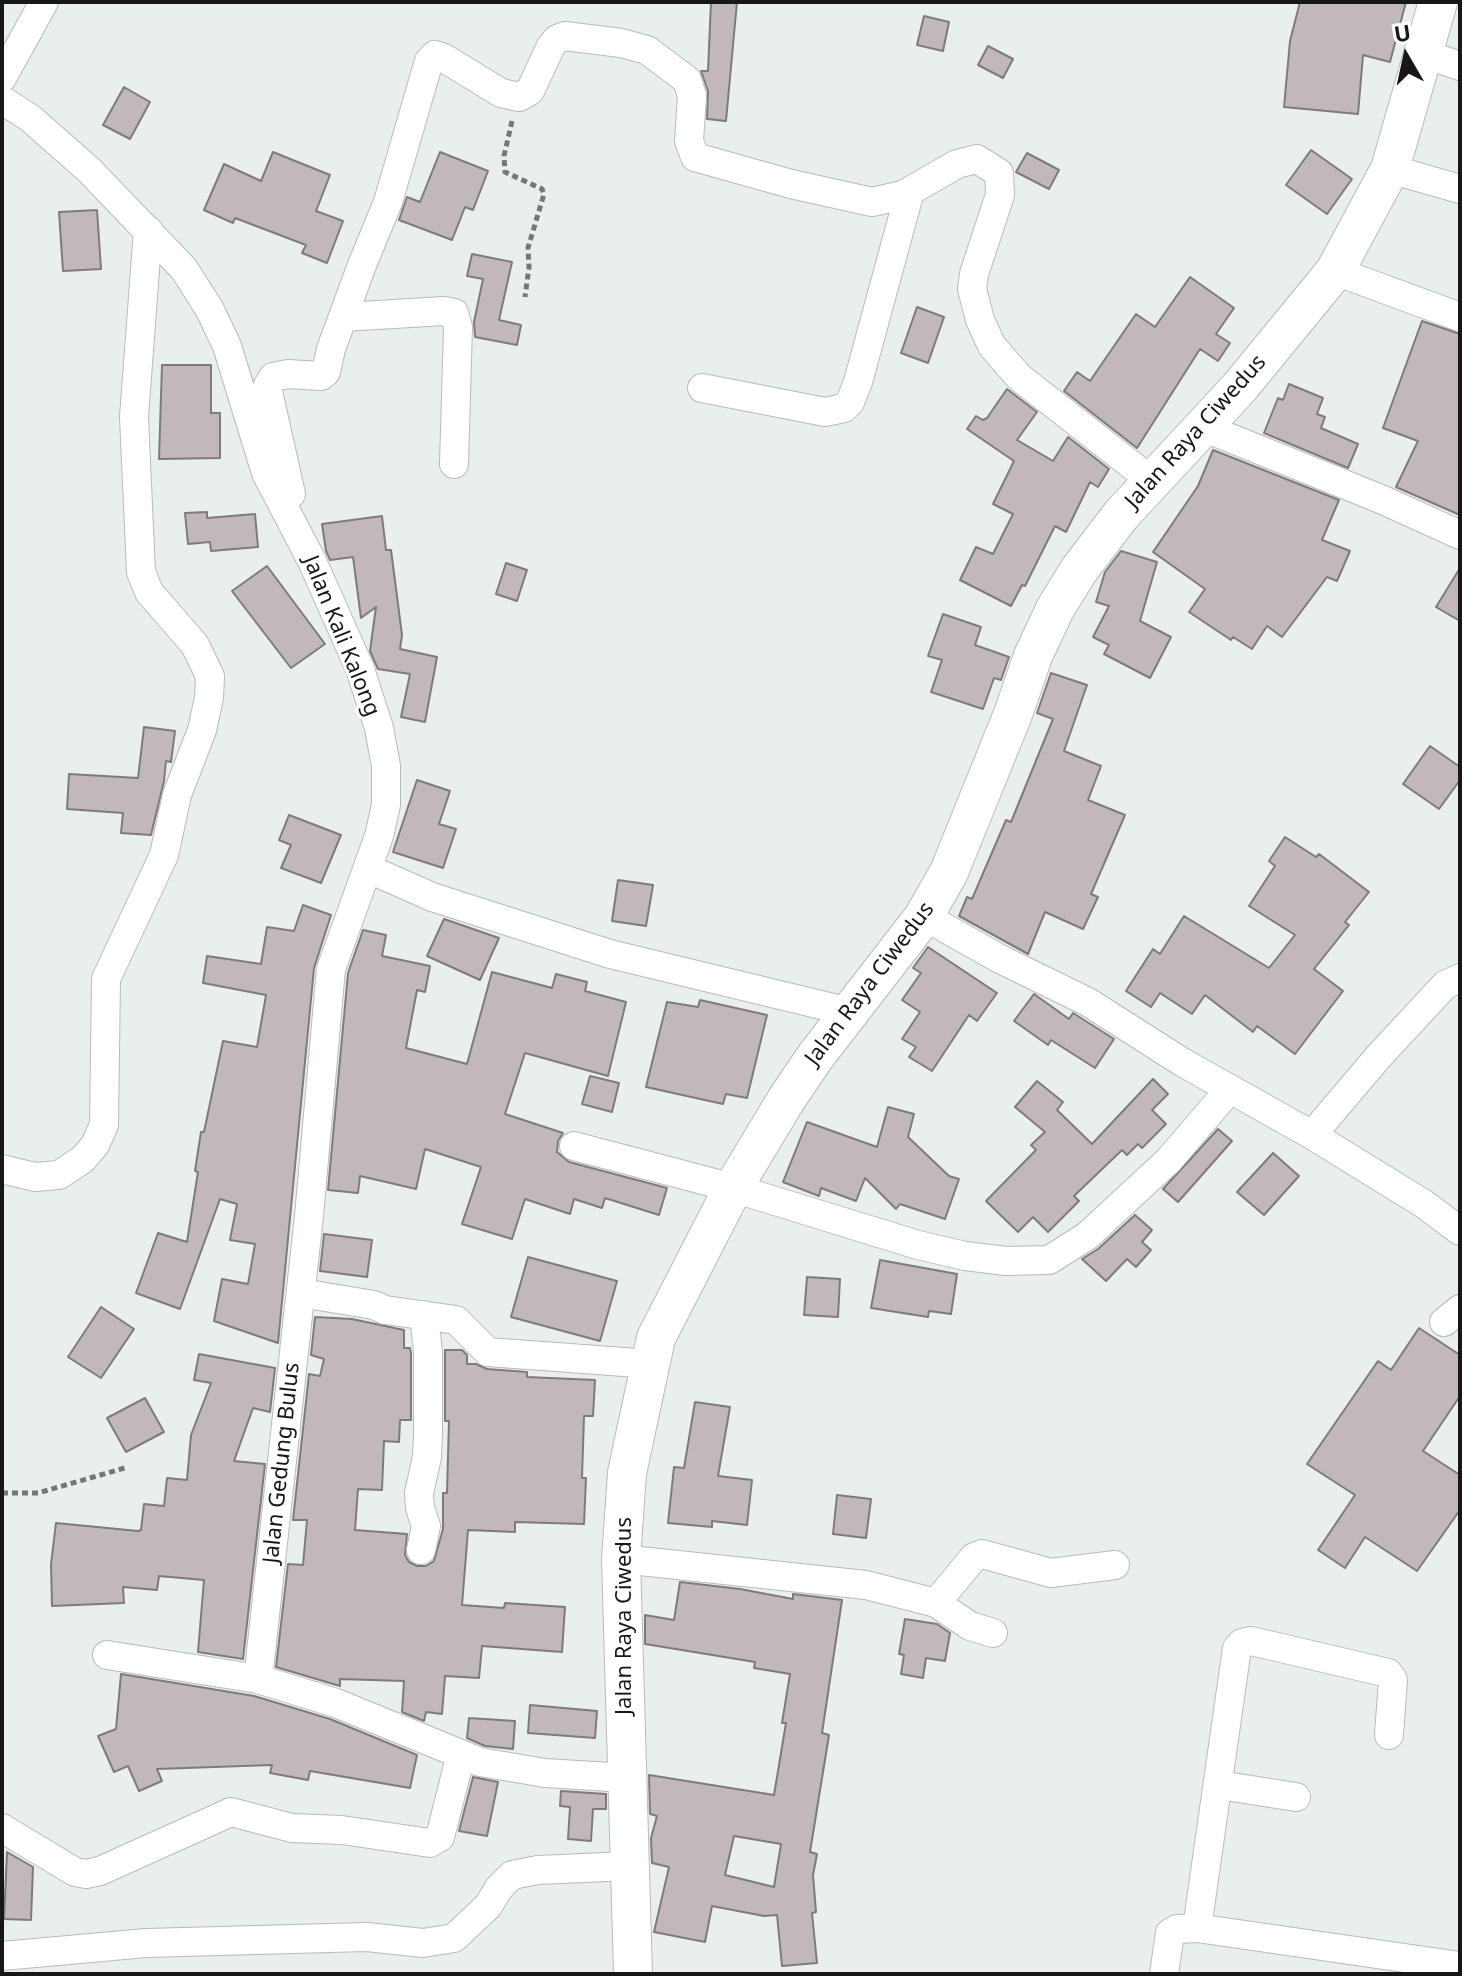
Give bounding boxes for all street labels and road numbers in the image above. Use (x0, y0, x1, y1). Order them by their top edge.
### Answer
street label: Jalan Raya Ciwedus (1120, 350, 1272, 514)
street label: Jalan Kali Kalong (297, 552, 385, 720)
street label: Jalan Raya Ciwedus (800, 897, 940, 1071)
street label: Jalan Gedung Bulus (258, 1361, 306, 1565)
street label: Jalan Raya Ciwedus (612, 1517, 638, 1715)

